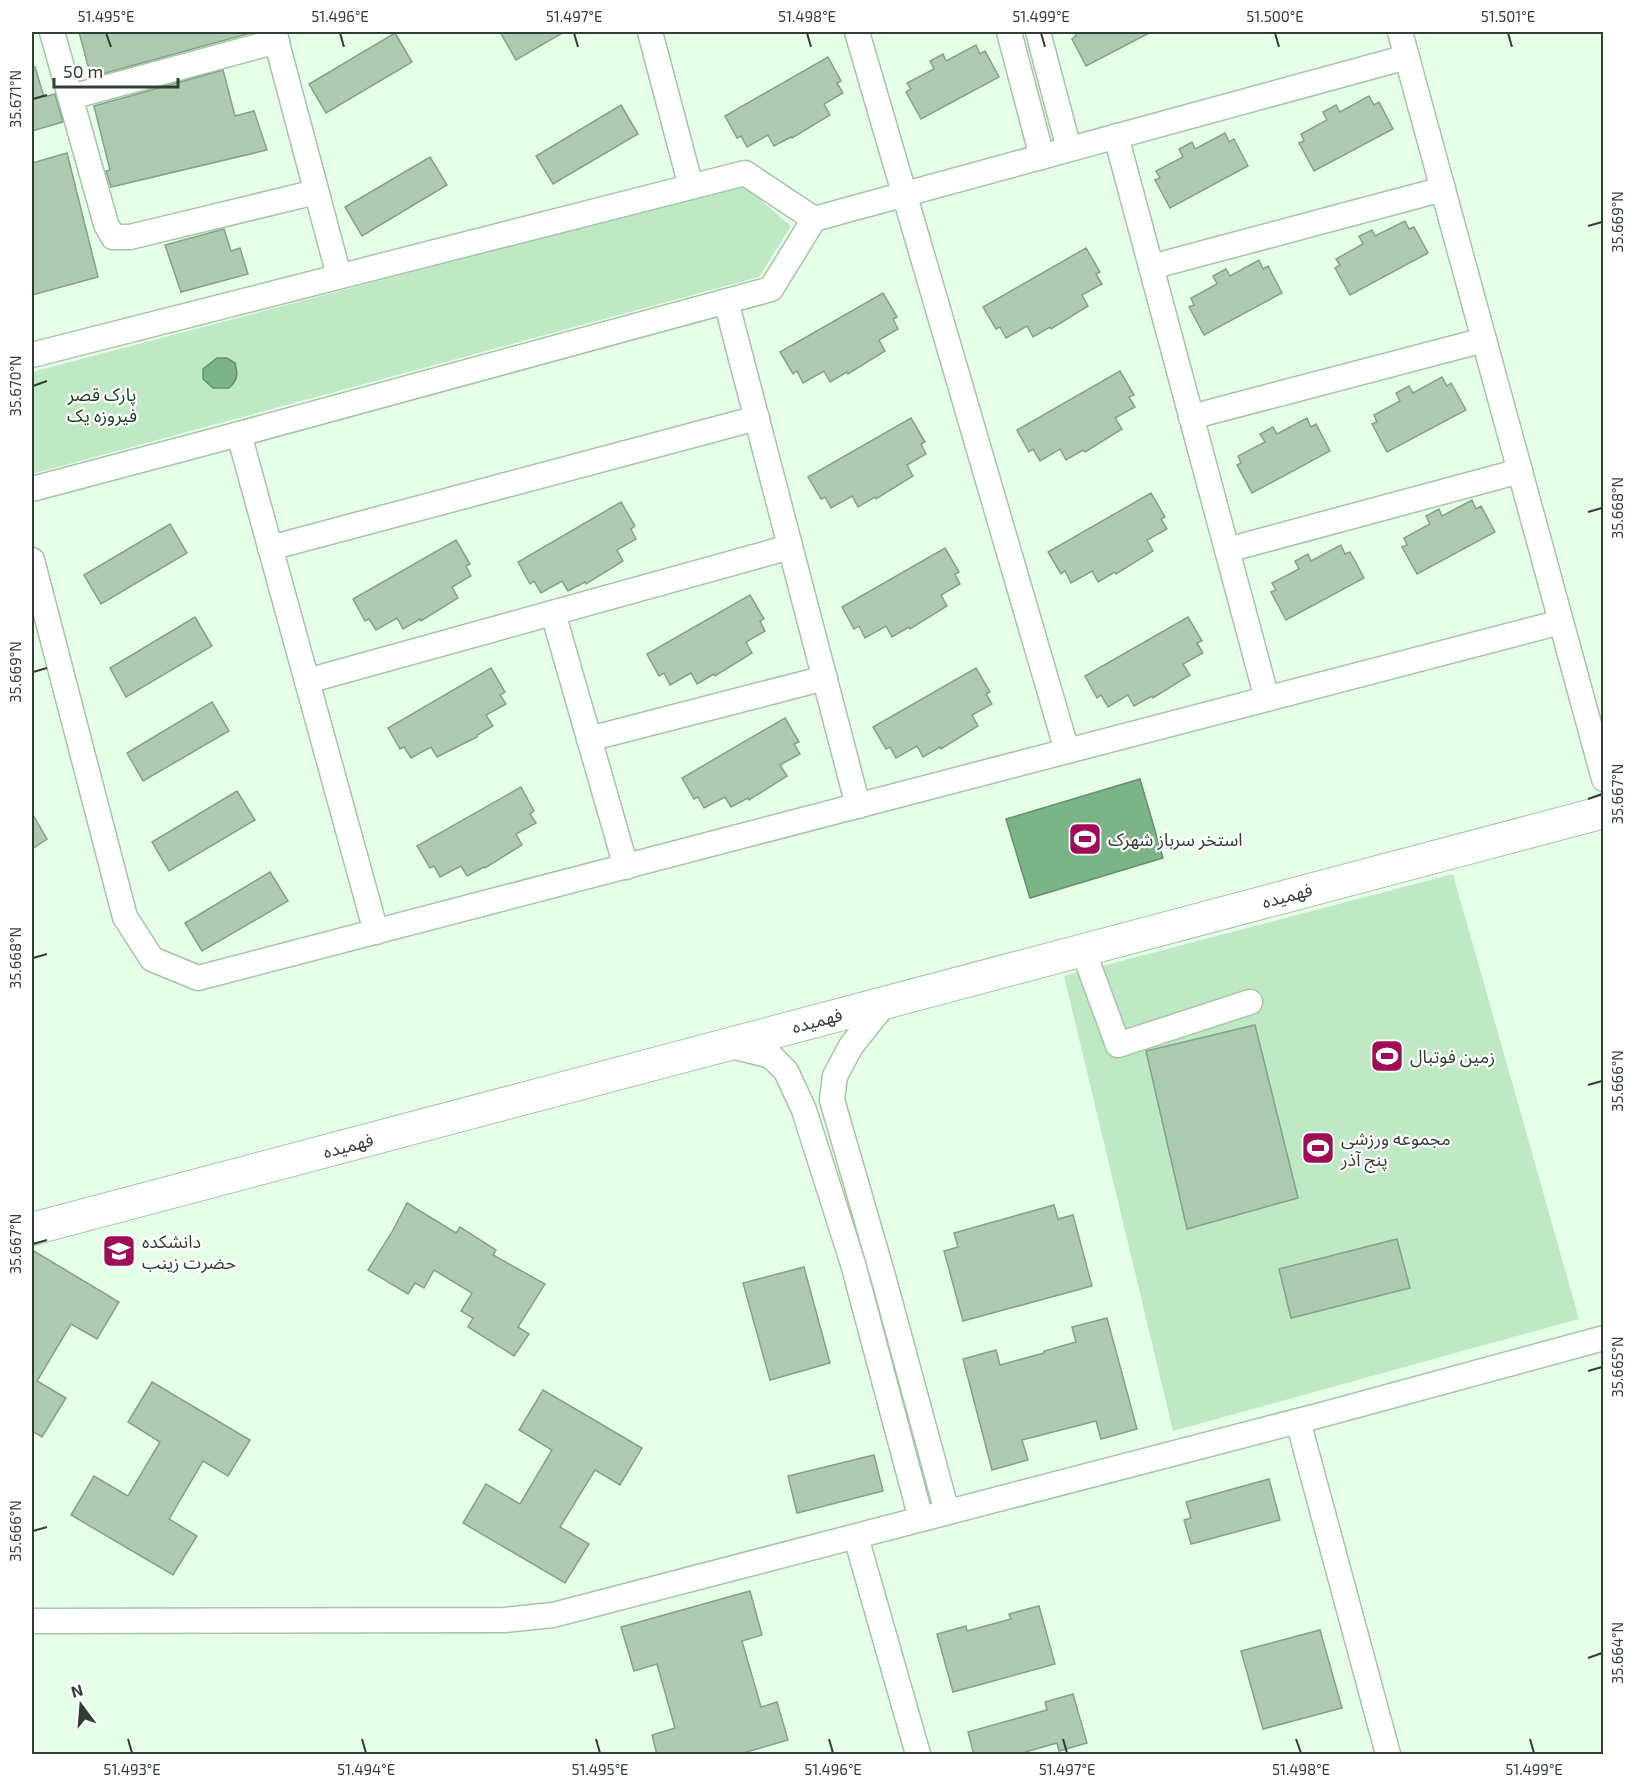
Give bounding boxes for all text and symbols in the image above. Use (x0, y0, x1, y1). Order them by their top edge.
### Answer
text: 51.495°E (77, 7, 135, 25)
text: 51.496°E (311, 7, 369, 25)
text: 51.497°E (546, 7, 602, 25)
text: 51.498°E (778, 7, 836, 25)
text: 51.499°E (1012, 7, 1070, 25)
text: 51.500°E (1246, 7, 1304, 25)
text: 51.501°E (1481, 7, 1535, 25)
scale bar (54, 51, 178, 89)
text: 50 m (63, 60, 103, 82)
text: 35.671°N (6, 70, 24, 128)
text: 35.669°N (1608, 191, 1626, 253)
text: 35.670°N (6, 355, 24, 417)
park label: پارک قصر فیروزه یک (67, 383, 137, 427)
text: 35.668°N (1608, 477, 1626, 539)
text: 35.669°N (6, 641, 24, 703)
text: 35.667°N (1608, 764, 1626, 824)
sports icon: استخر سرباز شهرک (1067, 821, 1103, 857)
place label: استخر سرباز شهرک (1108, 828, 1243, 851)
street label: فهمیده (1259, 878, 1315, 912)
text: 35.668°N (6, 927, 24, 989)
street label: فهمیده (789, 1003, 845, 1037)
sports icon: زمین فوتبال (1369, 1038, 1405, 1074)
place label: زمین فوتبال (1410, 1045, 1495, 1068)
text: 35.666°N (1608, 1050, 1626, 1112)
place label: مجموعه ورزشی پنج آذر (1340, 1127, 1451, 1173)
street label: فهمیده (320, 1128, 376, 1162)
sports icon: مجموعه ورزشی پنج آذر (1300, 1130, 1336, 1166)
text: 35.667°N (6, 1214, 24, 1274)
place label: دانشکده حضرت زینب (142, 1230, 236, 1274)
school or university icon: دانشکده حضرت زینب (101, 1233, 137, 1269)
text: 35.665°N (1608, 1336, 1626, 1398)
text: 35.666°N (6, 1500, 24, 1562)
text: 35.664°N (1608, 1622, 1626, 1684)
north arrow (51, 1675, 111, 1735)
text: N (69, 1679, 85, 1701)
text: 51.493°E (103, 1760, 161, 1778)
text: 51.494°E (337, 1760, 395, 1778)
text: 51.495°E (571, 1760, 629, 1778)
text: 51.496°E (804, 1760, 862, 1778)
text: 51.497°E (1039, 1760, 1095, 1778)
text: 51.498°E (1272, 1760, 1330, 1778)
text: 51.499°E (1505, 1760, 1563, 1778)

